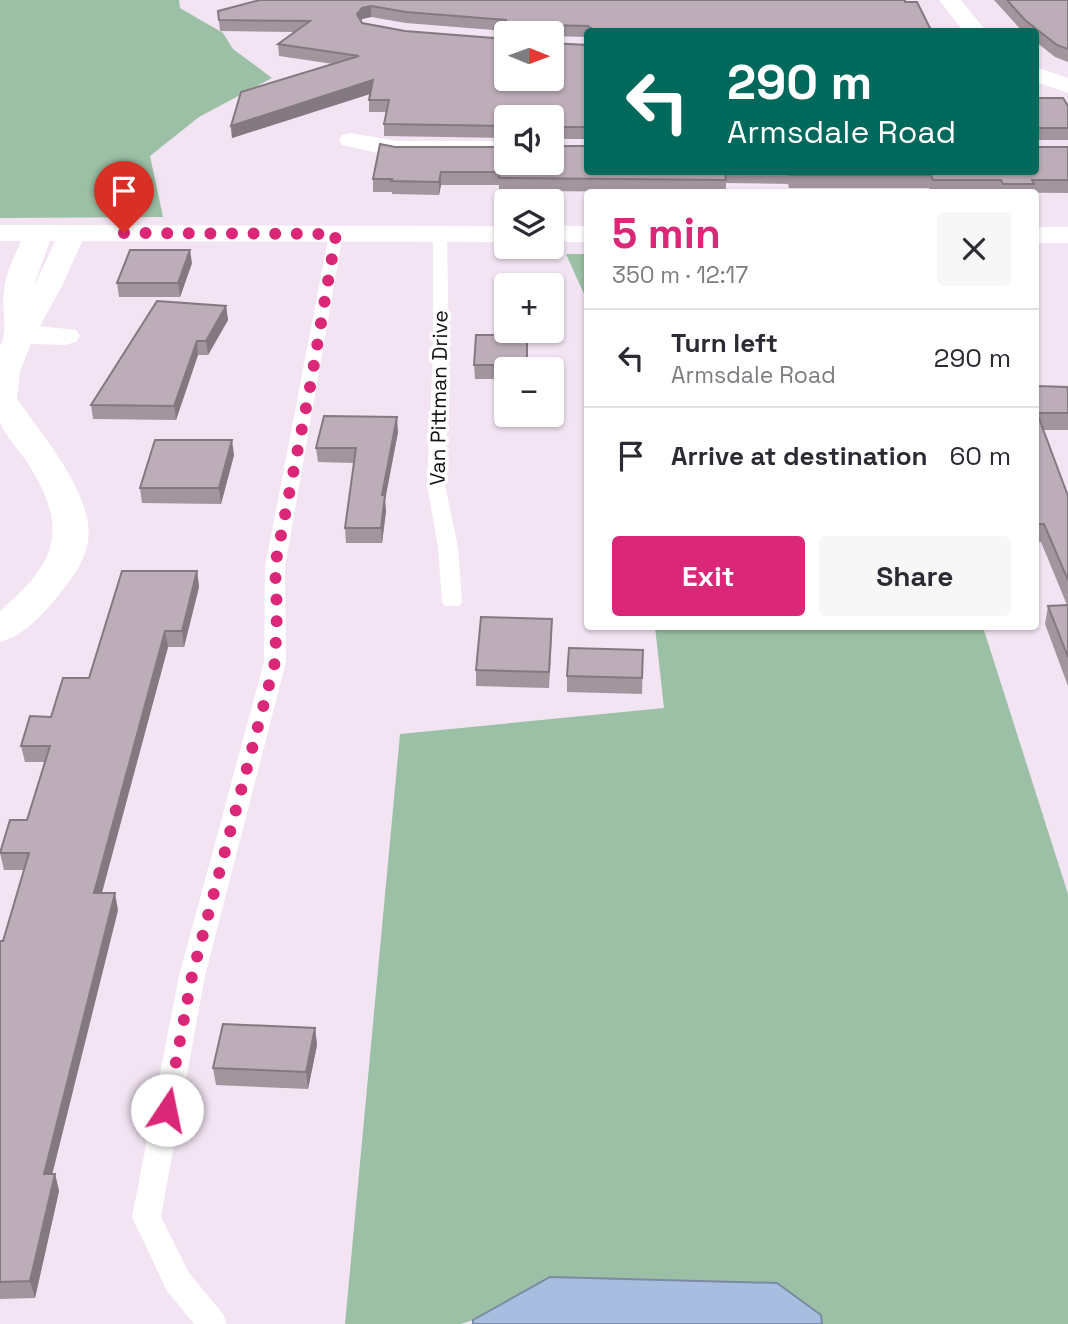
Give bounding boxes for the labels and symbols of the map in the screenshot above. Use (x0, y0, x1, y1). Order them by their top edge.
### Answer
north arrow (494, 21, 564, 91)
pin (94, 161, 154, 233)
street label: Van Pittman Drive (423, 310, 454, 486)
position arrow (130, 1073, 204, 1147)

